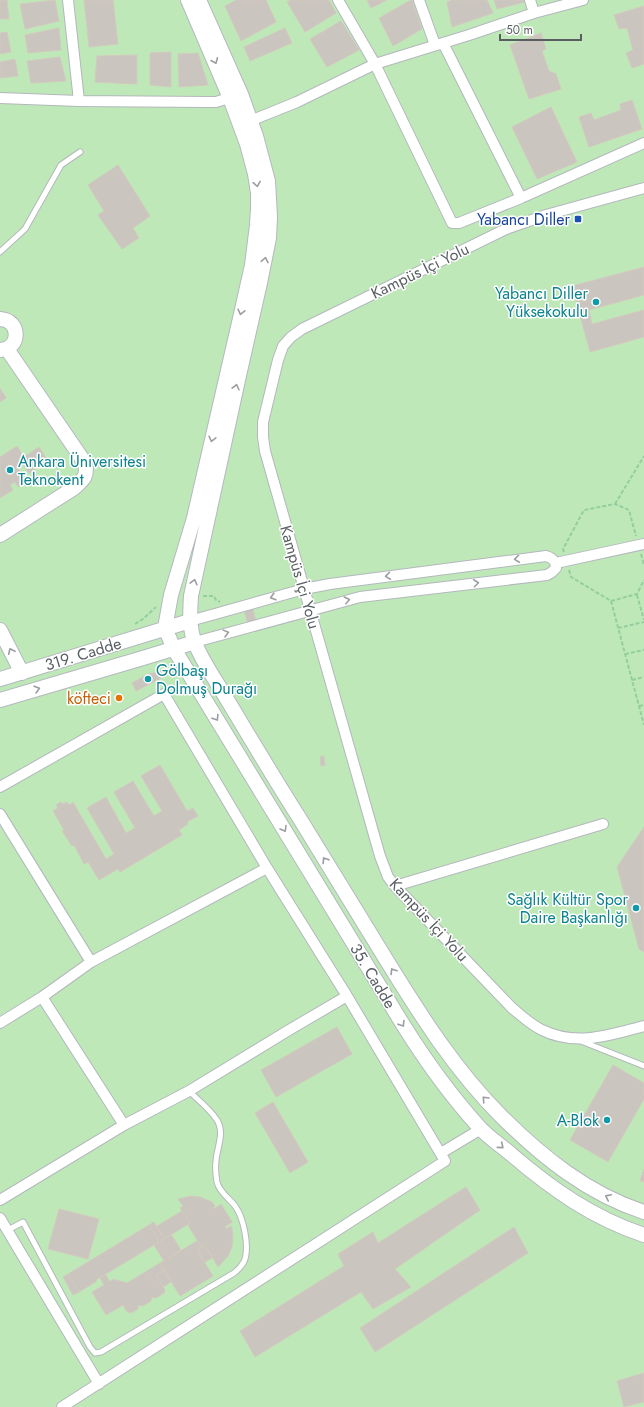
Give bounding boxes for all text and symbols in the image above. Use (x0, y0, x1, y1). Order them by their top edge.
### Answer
scale bar (500, 16, 581, 42)
text: 50 m (506, 21, 533, 39)
one-way arrow (210, 57, 218, 65)
one-way arrow (252, 181, 261, 187)
place label: Yabancı Diller (477, 208, 571, 231)
marker: Yabancı Diller (573, 214, 583, 224)
street label: Kampüs İçi Yolu (367, 237, 473, 305)
one-way arrow (260, 257, 269, 263)
place label: Yabancı Diller Yüksekokulu (495, 282, 589, 323)
marker: Yabancı Diller Yüksekokulu (591, 297, 601, 307)
one-way arrow (238, 309, 246, 316)
one-way arrow (231, 384, 239, 390)
one-way arrow (208, 435, 217, 442)
place label: Ankara Üniversitesi Teknokent (18, 450, 146, 491)
marker: Ankara Üniversitesi Teknokent (5, 465, 15, 475)
street label: Kampüs İçi Yolu (274, 523, 326, 631)
one-way arrow (514, 554, 520, 563)
one-way arrow (385, 572, 391, 581)
one-way arrow (189, 579, 198, 586)
one-way arrow (473, 579, 479, 588)
one-way arrow (270, 592, 277, 601)
one-way arrow (344, 596, 350, 604)
one-way arrow (223, 629, 230, 638)
street label: 319. Cadde (42, 631, 124, 677)
one-way arrow (8, 648, 16, 656)
place label: Gölbaşı Dolmuş Durağı (156, 659, 257, 700)
marker: Gölbaşı Dolmuş Durağı (143, 674, 153, 684)
one-way arrow (34, 685, 41, 694)
place label: köfteci (67, 687, 111, 710)
marker: köfteci (114, 693, 124, 703)
one-way arrow (211, 714, 219, 721)
one-way arrow (279, 825, 287, 832)
one-way arrow (322, 857, 330, 864)
street label: Kampüs İçi Yolu (384, 873, 474, 967)
place label: Sağlık Kültür Spor Daire Başkanlığı (507, 888, 629, 929)
marker: Sağlık Kültür Spor Daire Başkanlığı (631, 903, 641, 913)
street label: 35. Cadde (344, 939, 402, 1013)
one-way arrow (391, 968, 398, 975)
one-way arrow (397, 1020, 405, 1027)
one-way arrow (482, 1096, 490, 1104)
place label: A-Blok (557, 1109, 600, 1132)
marker: A-Blok (602, 1115, 612, 1125)
one-way arrow (496, 1141, 504, 1148)
one-way arrow (605, 1194, 612, 1202)

